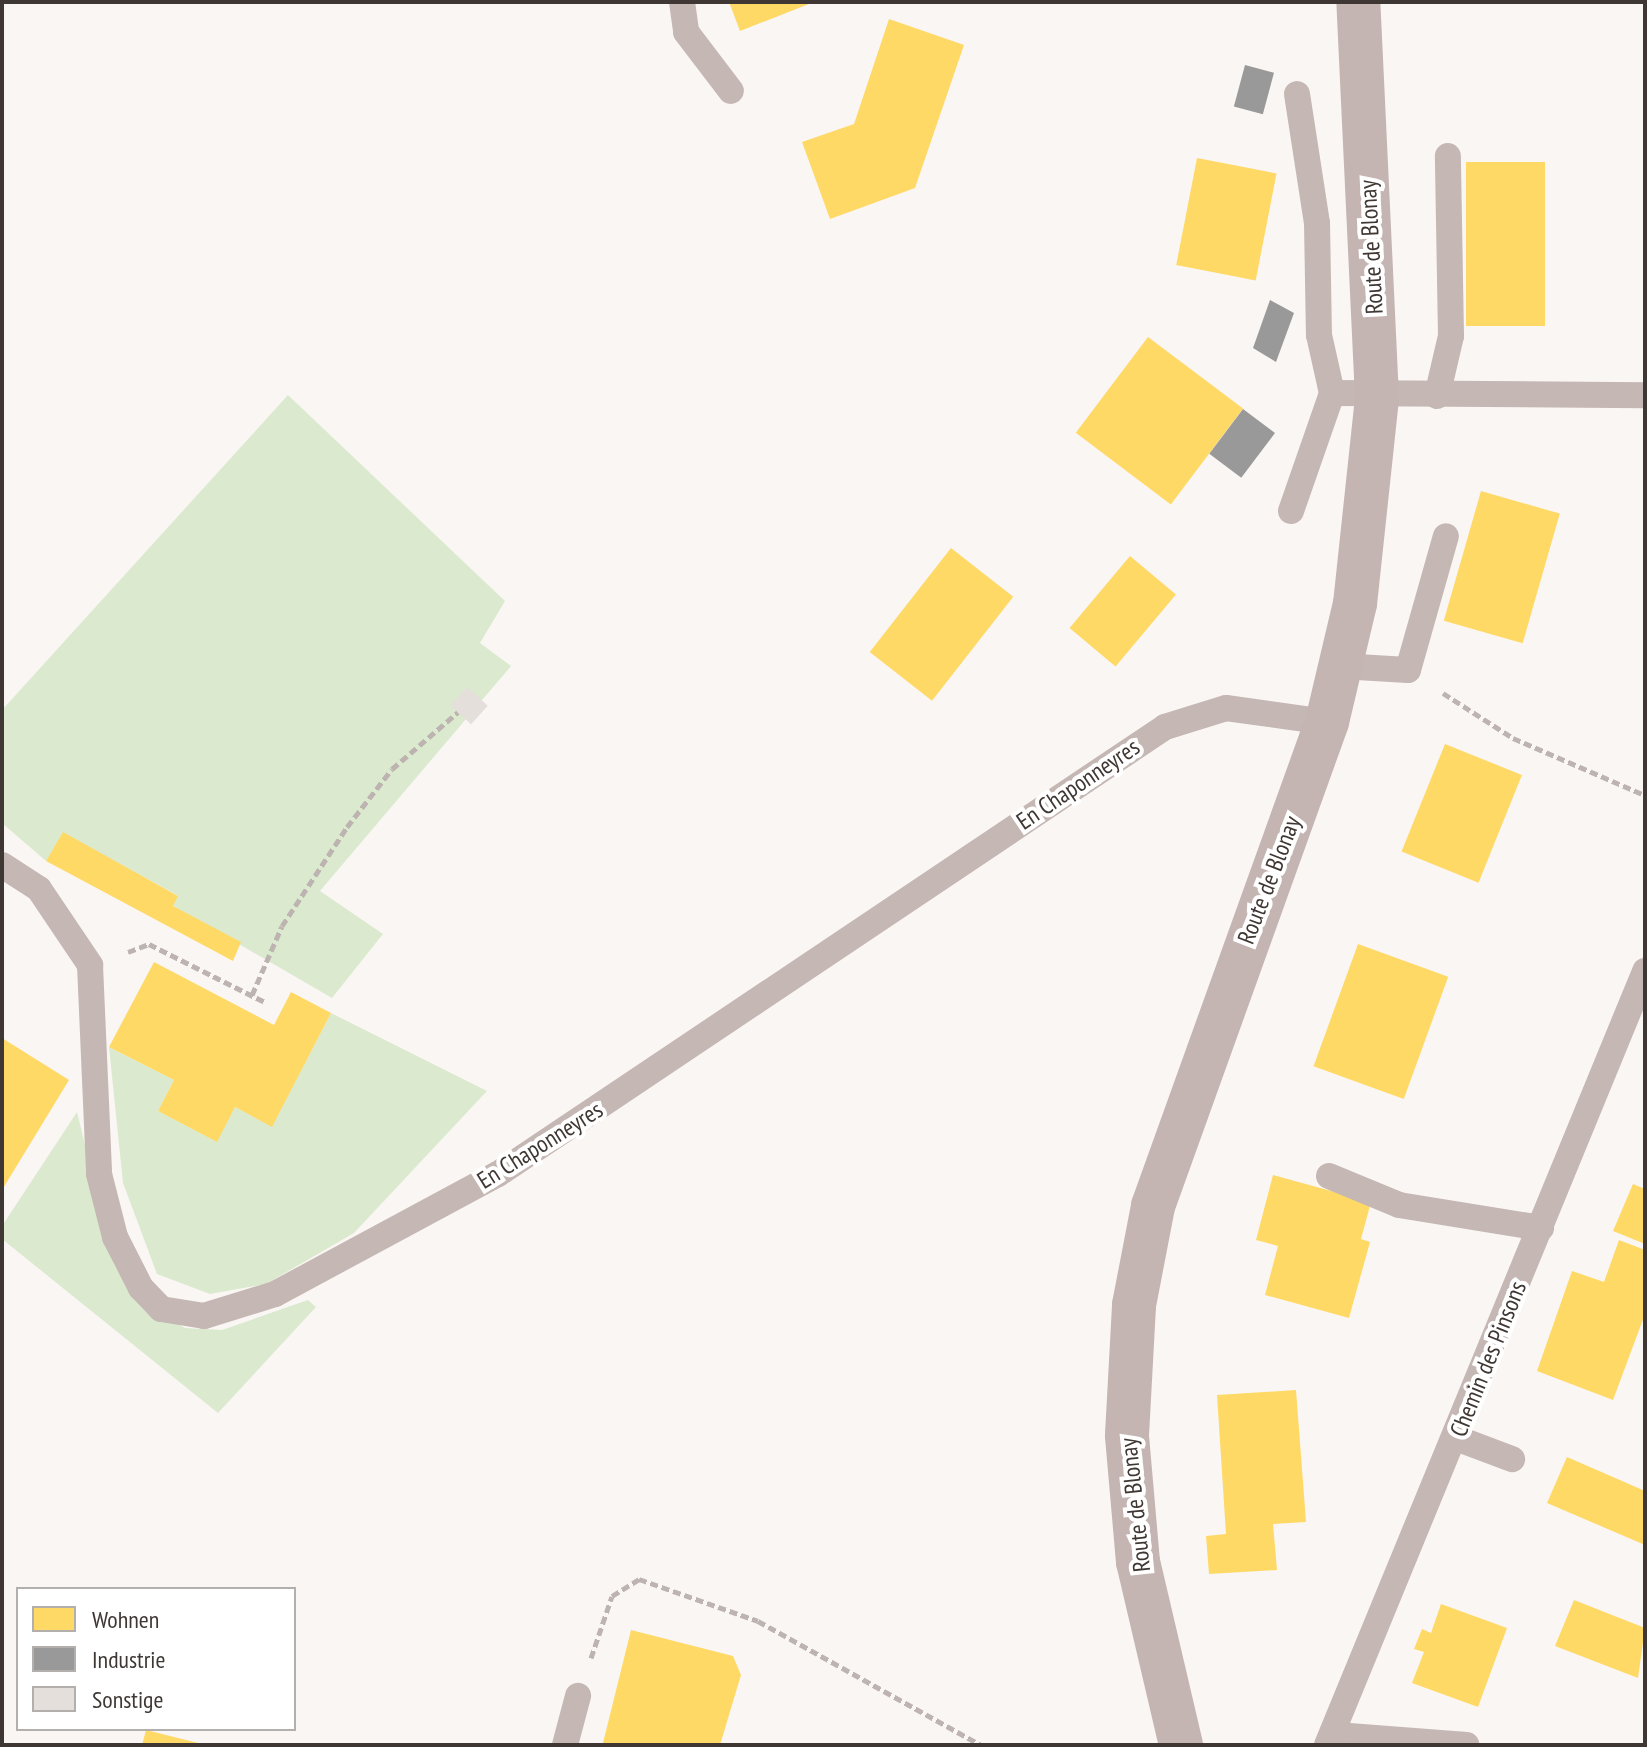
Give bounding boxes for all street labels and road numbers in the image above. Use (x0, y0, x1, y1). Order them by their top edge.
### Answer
street label: Route de Blonay (1353, 179, 1389, 315)
street label: En Chaponneyres (1011, 732, 1145, 836)
street label: Route de Blonay (1231, 812, 1307, 948)
street label: En Chaponneyres (472, 1095, 608, 1195)
street label: Chemin des Pinsons (1444, 1277, 1532, 1441)
street label: Route de Blonay (1114, 1437, 1156, 1573)

